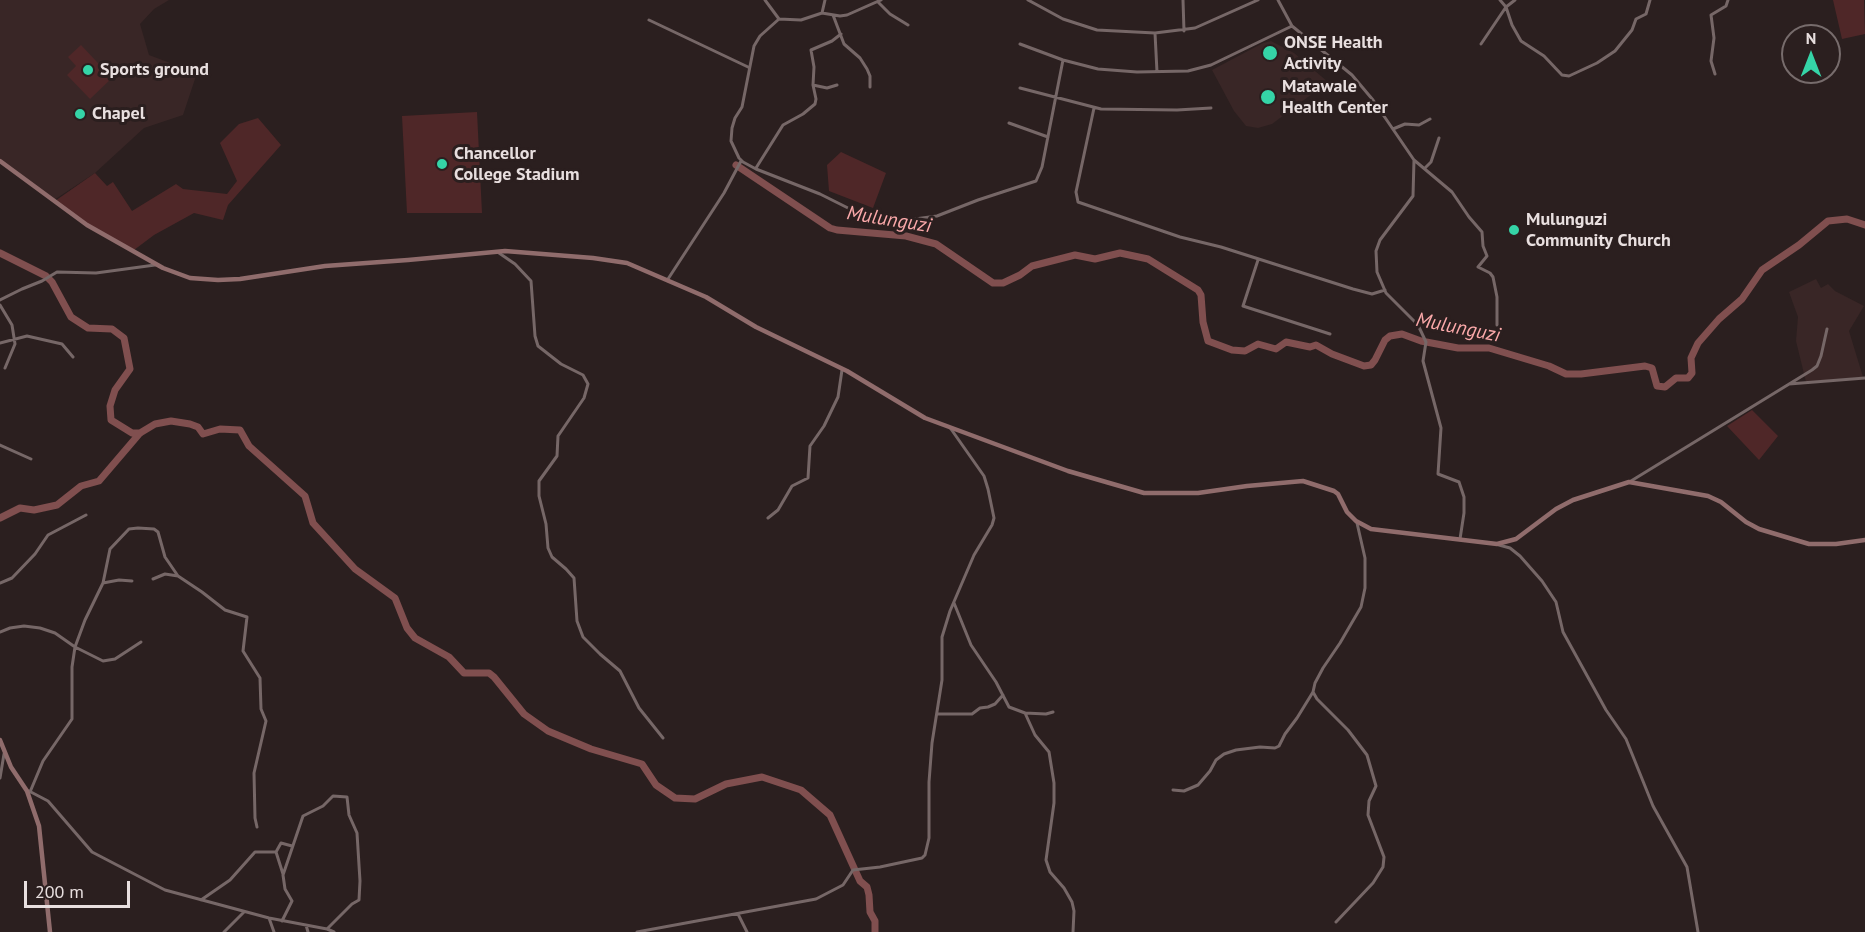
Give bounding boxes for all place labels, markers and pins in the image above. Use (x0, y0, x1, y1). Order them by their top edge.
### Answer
place label: ONSE Health Activity (1284, 32, 1383, 74)
marker: ONSE Health Activity (1261, 44, 1279, 62)
place label: Sports ground (100, 59, 209, 81)
marker: Sports ground (81, 63, 95, 77)
place label: Matawale Health Center (1282, 76, 1388, 118)
marker: Matawale Health Center (1259, 88, 1277, 106)
place label: Chapel (92, 103, 145, 125)
marker: Chapel (73, 107, 87, 121)
place label: Chancellor College Stadium (454, 143, 580, 186)
marker: Chancellor College Stadium (435, 157, 449, 171)
place label: Mulunguzi Community Church (1526, 209, 1671, 252)
marker: Mulunguzi Community Church (1507, 223, 1521, 237)

